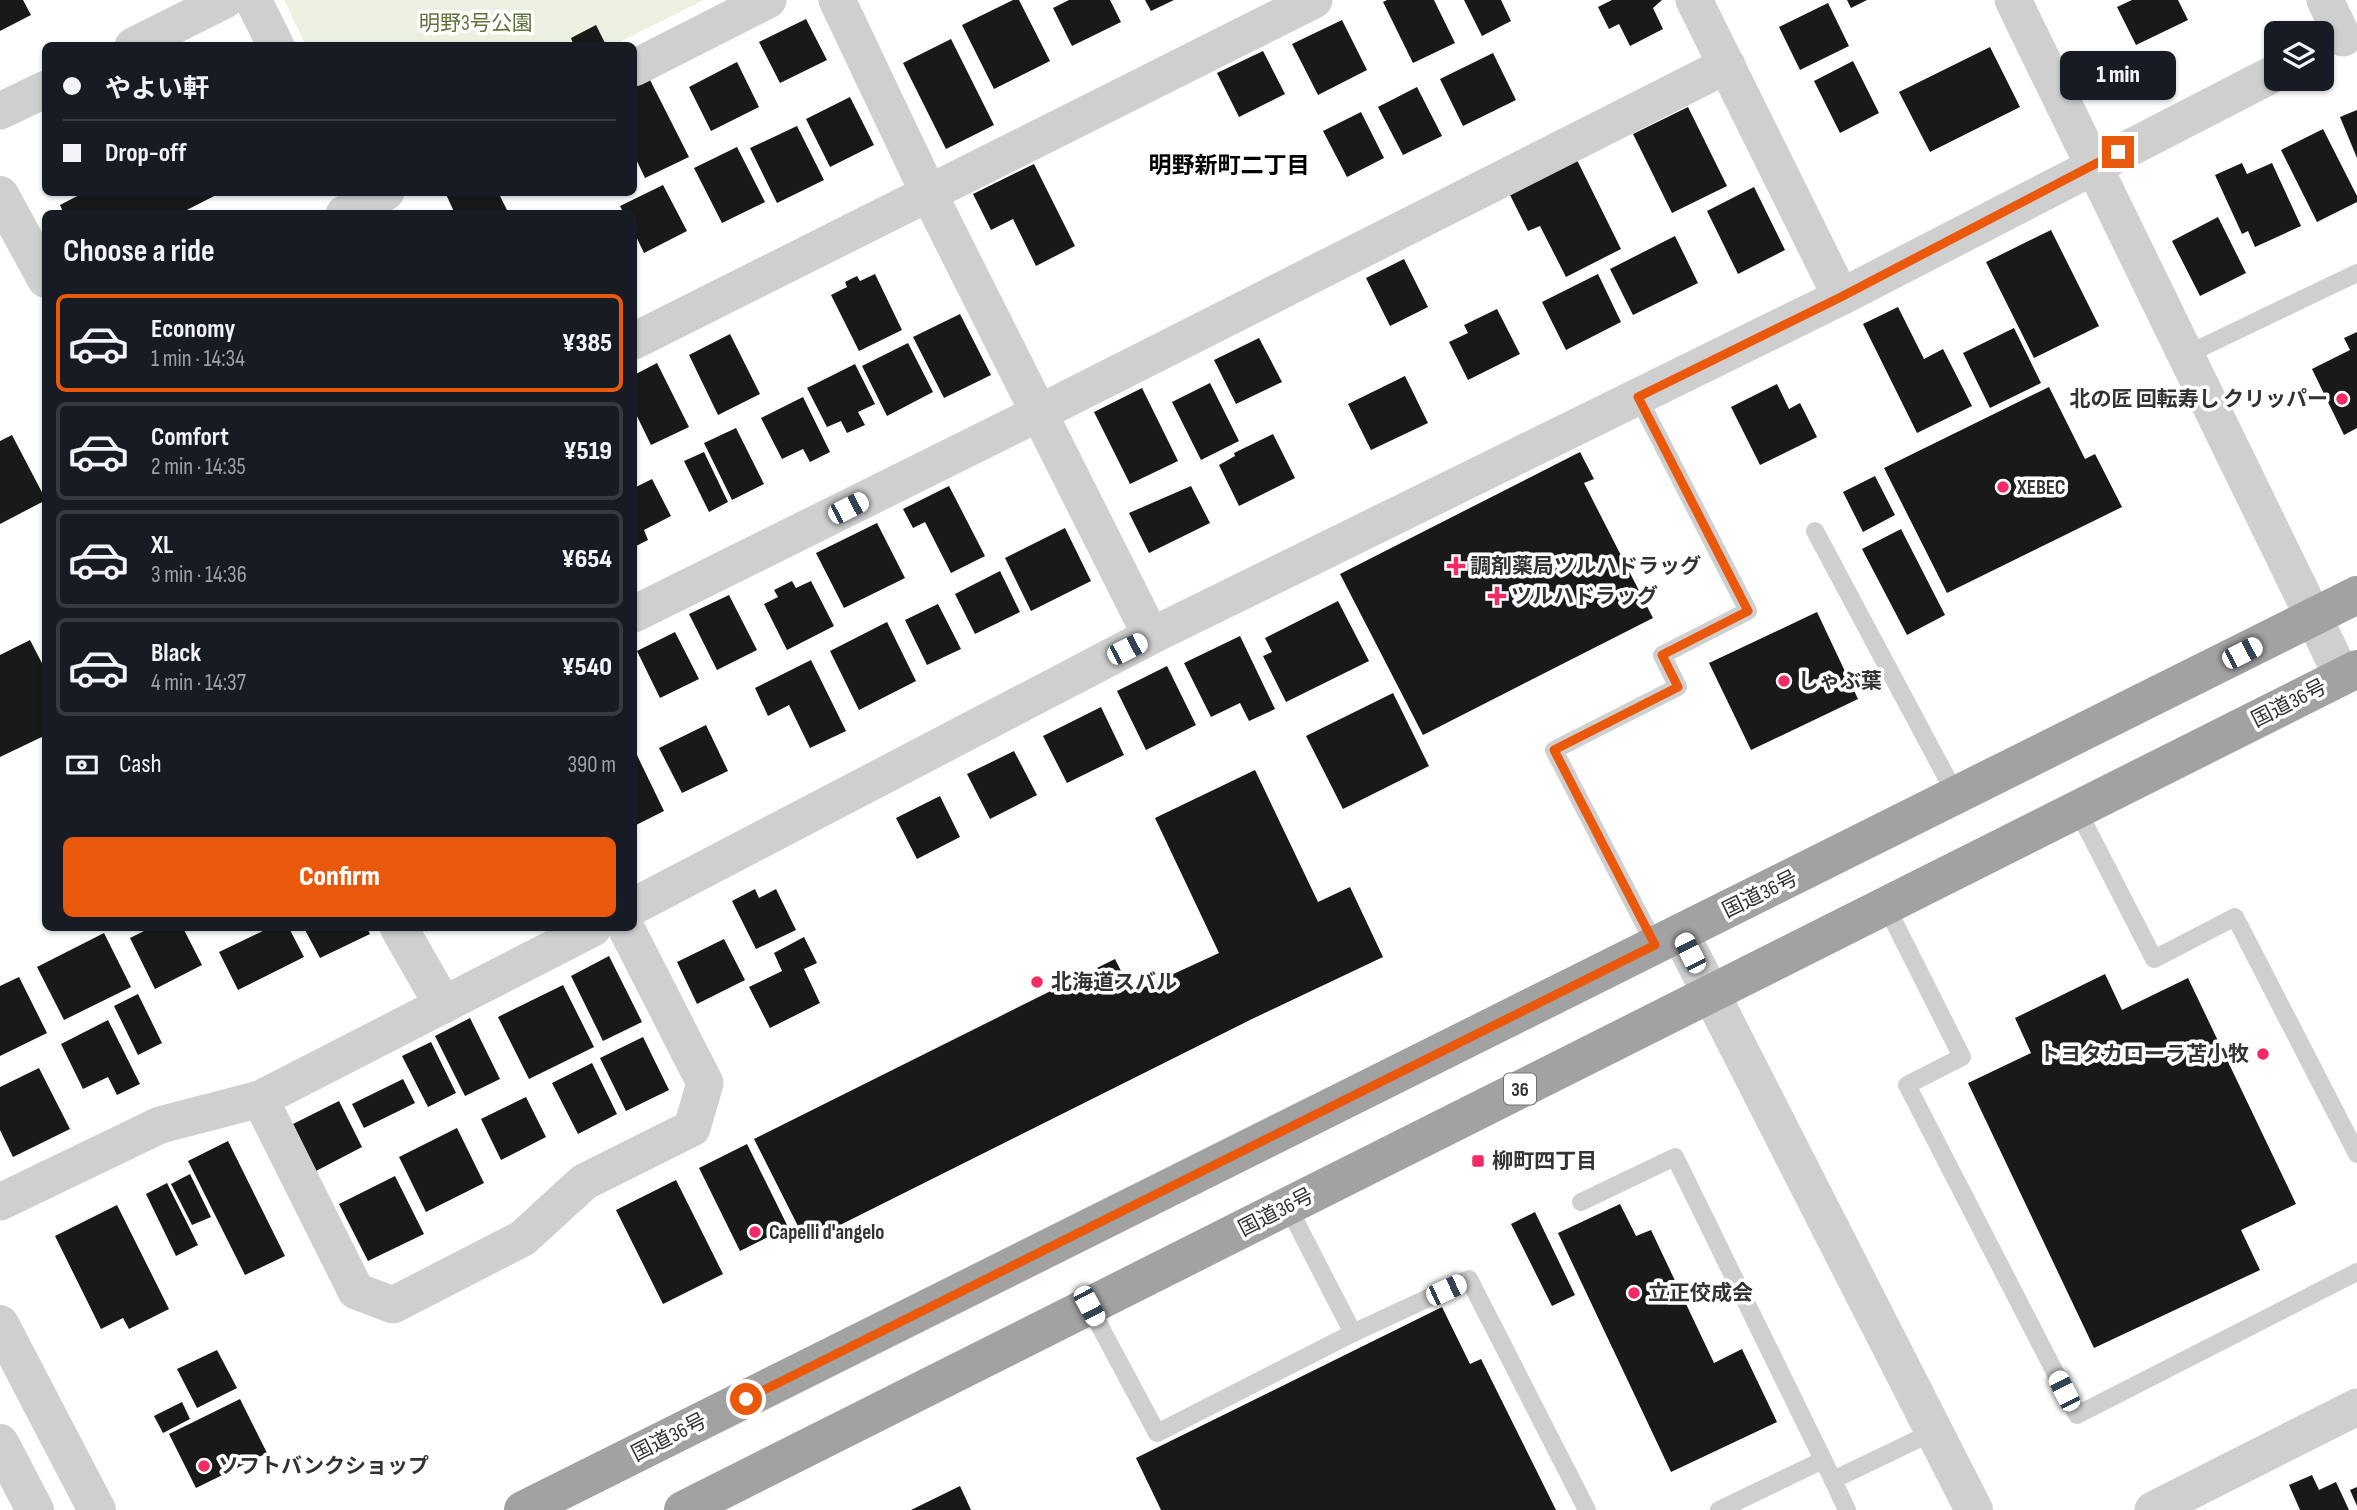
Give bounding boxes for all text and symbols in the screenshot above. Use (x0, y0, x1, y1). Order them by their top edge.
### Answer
park label: 明野3号公園 (419, 11, 533, 36)
map controls (2264, 21, 2334, 91)
button: layers (2264, 21, 2334, 91)
callout: 1 min (2060, 51, 2176, 100)
text: 1 min (2096, 61, 2140, 89)
text: やよい軒 (105, 74, 209, 105)
route end (2102, 136, 2134, 168)
text: Drop-off (105, 138, 186, 169)
district label: 明野新町二丁目 (1149, 152, 1310, 180)
text: Choose a ride (63, 232, 215, 271)
icon: car (67, 312, 130, 375)
text: Economy (151, 314, 235, 345)
text: ¥385 (562, 328, 612, 359)
text: 1 min · 14:34 (151, 345, 245, 373)
place label: 北の匠 回転寿し クリッパー (2069, 387, 2328, 412)
marker: 北の匠 回転寿し クリッパー (2334, 391, 2350, 407)
icon: car (67, 420, 130, 483)
text: Comfort (151, 422, 229, 453)
text: ¥519 (563, 436, 612, 467)
text: 2 min · 14:35 (151, 453, 246, 481)
place label: XEBEC (2016, 475, 2066, 500)
marker: XEBEC (1995, 479, 2011, 495)
car (825, 489, 872, 527)
icon: car (67, 528, 130, 591)
text: XL (151, 530, 173, 561)
text: ¥654 (561, 544, 612, 575)
place label: 調剤薬局ツルハドラッグ (1470, 554, 1701, 579)
marker: 調剤薬局ツルハドラッグ (1448, 558, 1464, 574)
text: 3 min · 14:36 (151, 561, 247, 589)
place label: ツルハドラッグ (1511, 584, 1658, 609)
marker: ツルハドラッグ (1489, 588, 1505, 604)
car (1104, 630, 1151, 668)
car (2219, 634, 2266, 672)
icon: car (67, 636, 130, 699)
text: Black (151, 638, 201, 669)
text: ¥540 (561, 652, 612, 683)
text: 4 min · 14:37 (151, 669, 246, 697)
place label: しゃぶ葉 (1798, 669, 1882, 694)
marker: しゃぶ葉 (1776, 673, 1792, 689)
street label: 国道36号 (2247, 674, 2331, 733)
icon: cash (63, 746, 101, 784)
text: Cash (119, 749, 162, 780)
text: 390 m (567, 751, 616, 779)
button: Confirm (63, 837, 616, 917)
street label: 国道36号 (1718, 865, 1802, 923)
car (1672, 930, 1709, 976)
place label: 北海道スバル (1051, 970, 1177, 995)
marker: 北海道スバル (1029, 974, 1045, 990)
place label: トヨタカローラ苫小牧 (2039, 1042, 2249, 1067)
marker: トヨタカローラ苫小牧 (2255, 1046, 2271, 1062)
road number: 36 (1504, 1074, 1536, 1105)
place label: 柳町四丁目 (1492, 1149, 1597, 1174)
marker: 柳町四丁目 (1470, 1153, 1486, 1169)
street label: 国道36号 (1234, 1183, 1318, 1242)
place label: Capelli d'angelo (769, 1220, 885, 1245)
marker: Capelli d'angelo (747, 1224, 763, 1240)
car (1423, 1272, 1470, 1308)
place label: 立正佼成会 (1648, 1281, 1753, 1306)
car (1070, 1283, 1109, 1329)
marker: 立正佼成会 (1626, 1285, 1642, 1301)
car (2046, 1368, 2083, 1414)
route start (730, 1383, 762, 1415)
street label: 国道36号 (627, 1408, 711, 1467)
place label: ソフトバンクショップ (218, 1454, 429, 1479)
marker: ソフトバンクショップ (196, 1458, 212, 1474)

